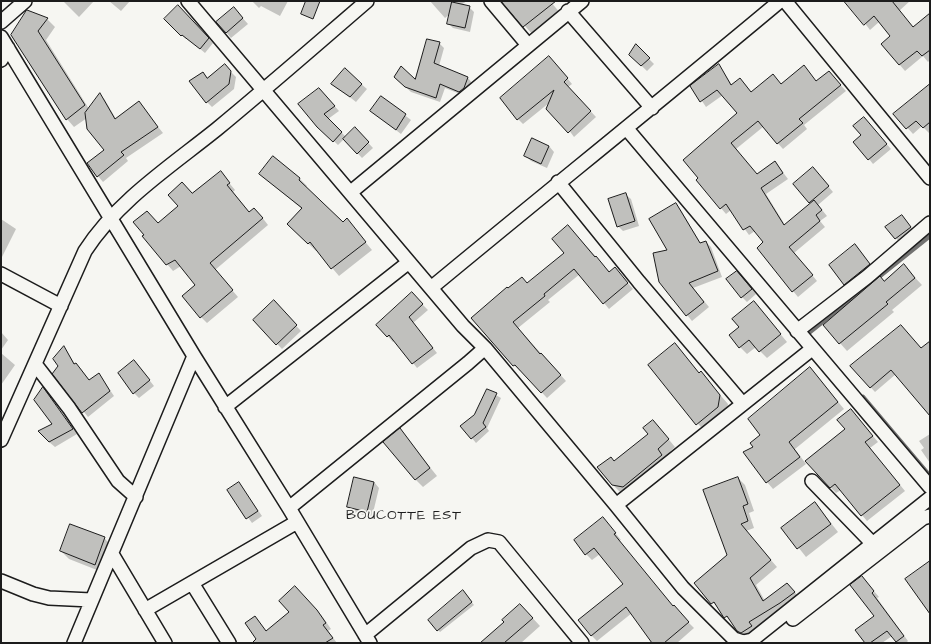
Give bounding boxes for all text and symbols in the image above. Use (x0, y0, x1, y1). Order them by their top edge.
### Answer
district label: BOUCOTTE EST (346, 508, 462, 524)

